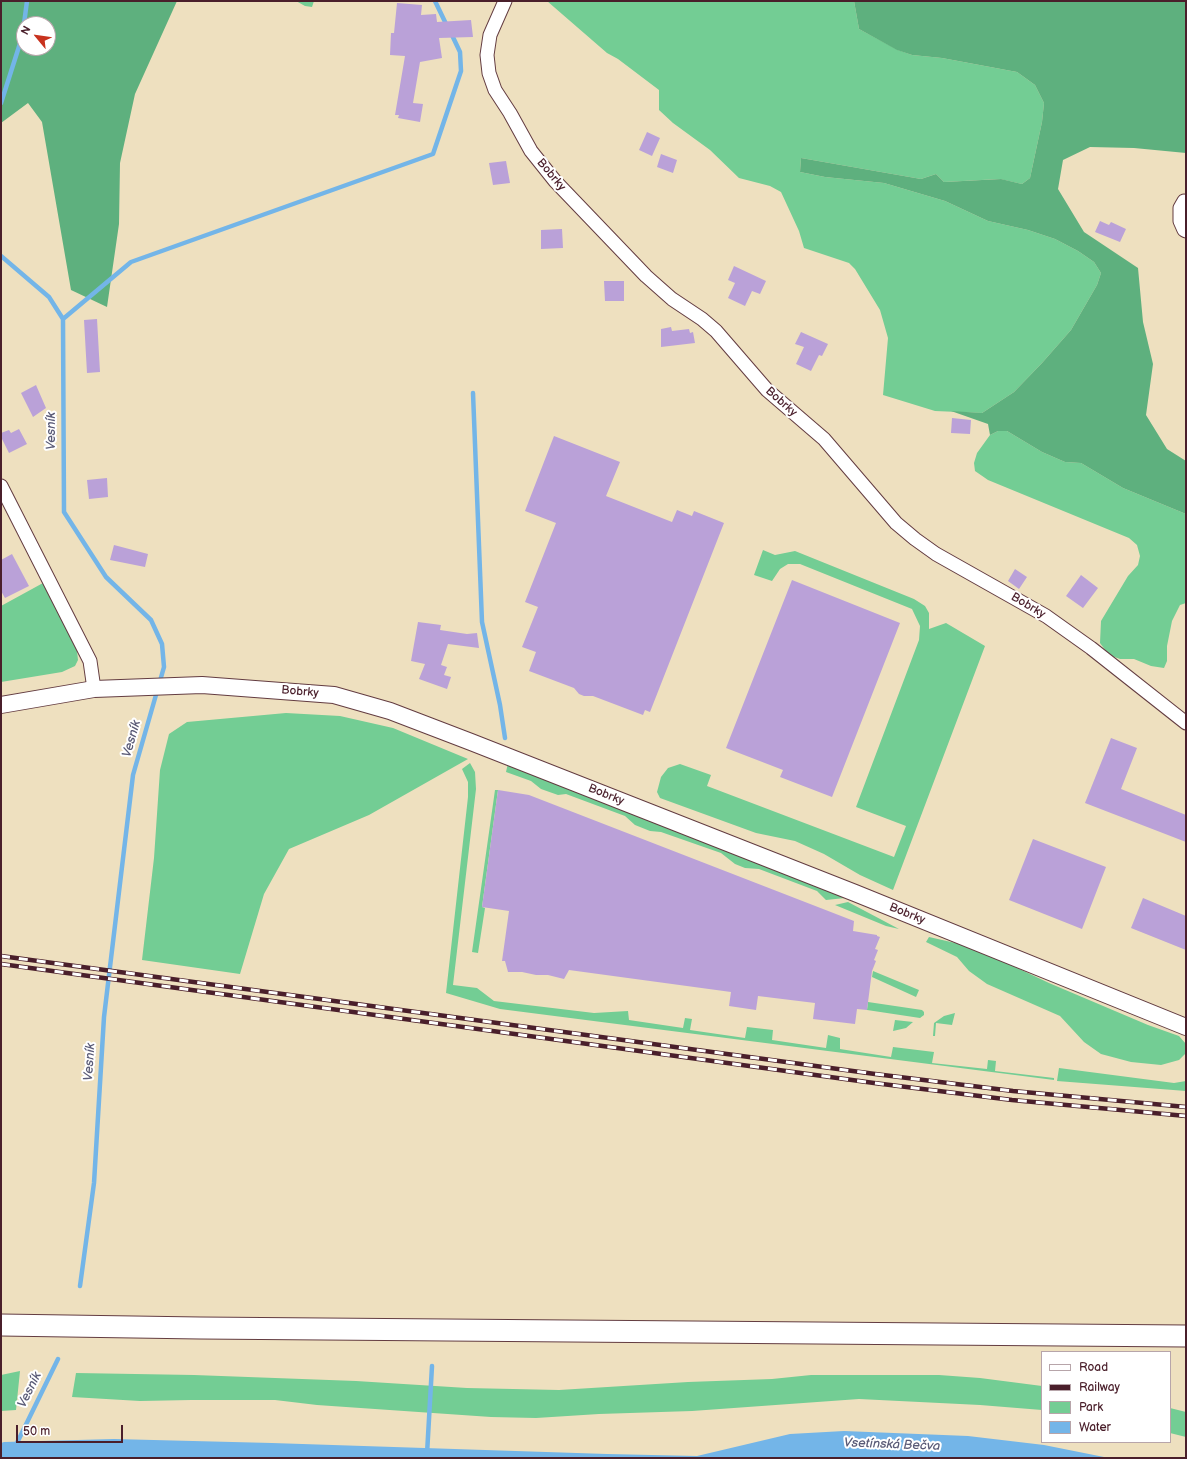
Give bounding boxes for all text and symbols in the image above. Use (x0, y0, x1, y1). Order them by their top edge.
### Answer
north arrow (16, 16, 56, 56)
text: N (18, 24, 34, 37)
street label: Bobrky (533, 156, 569, 194)
street label: Bobrky (762, 384, 800, 420)
water label: Vesník (44, 412, 60, 450)
street label: Bobrky (1008, 590, 1048, 622)
street label: Bobrky (281, 683, 319, 701)
water label: Vesník (119, 719, 145, 759)
street label: Bobrky (586, 781, 626, 809)
street label: Bobrky (887, 900, 927, 928)
water label: Vesník (81, 1043, 99, 1081)
legend (1041, 1351, 1171, 1443)
text: Road (1079, 1360, 1108, 1375)
water label: Vesník (15, 1370, 45, 1410)
text: Railway (1079, 1380, 1120, 1395)
text: Park (1079, 1400, 1103, 1415)
scale bar (18, 1417, 125, 1443)
text: Water (1079, 1420, 1111, 1435)
text: 50 m (23, 1424, 50, 1439)
water label: Vsetínská Bečva (843, 1436, 941, 1454)

